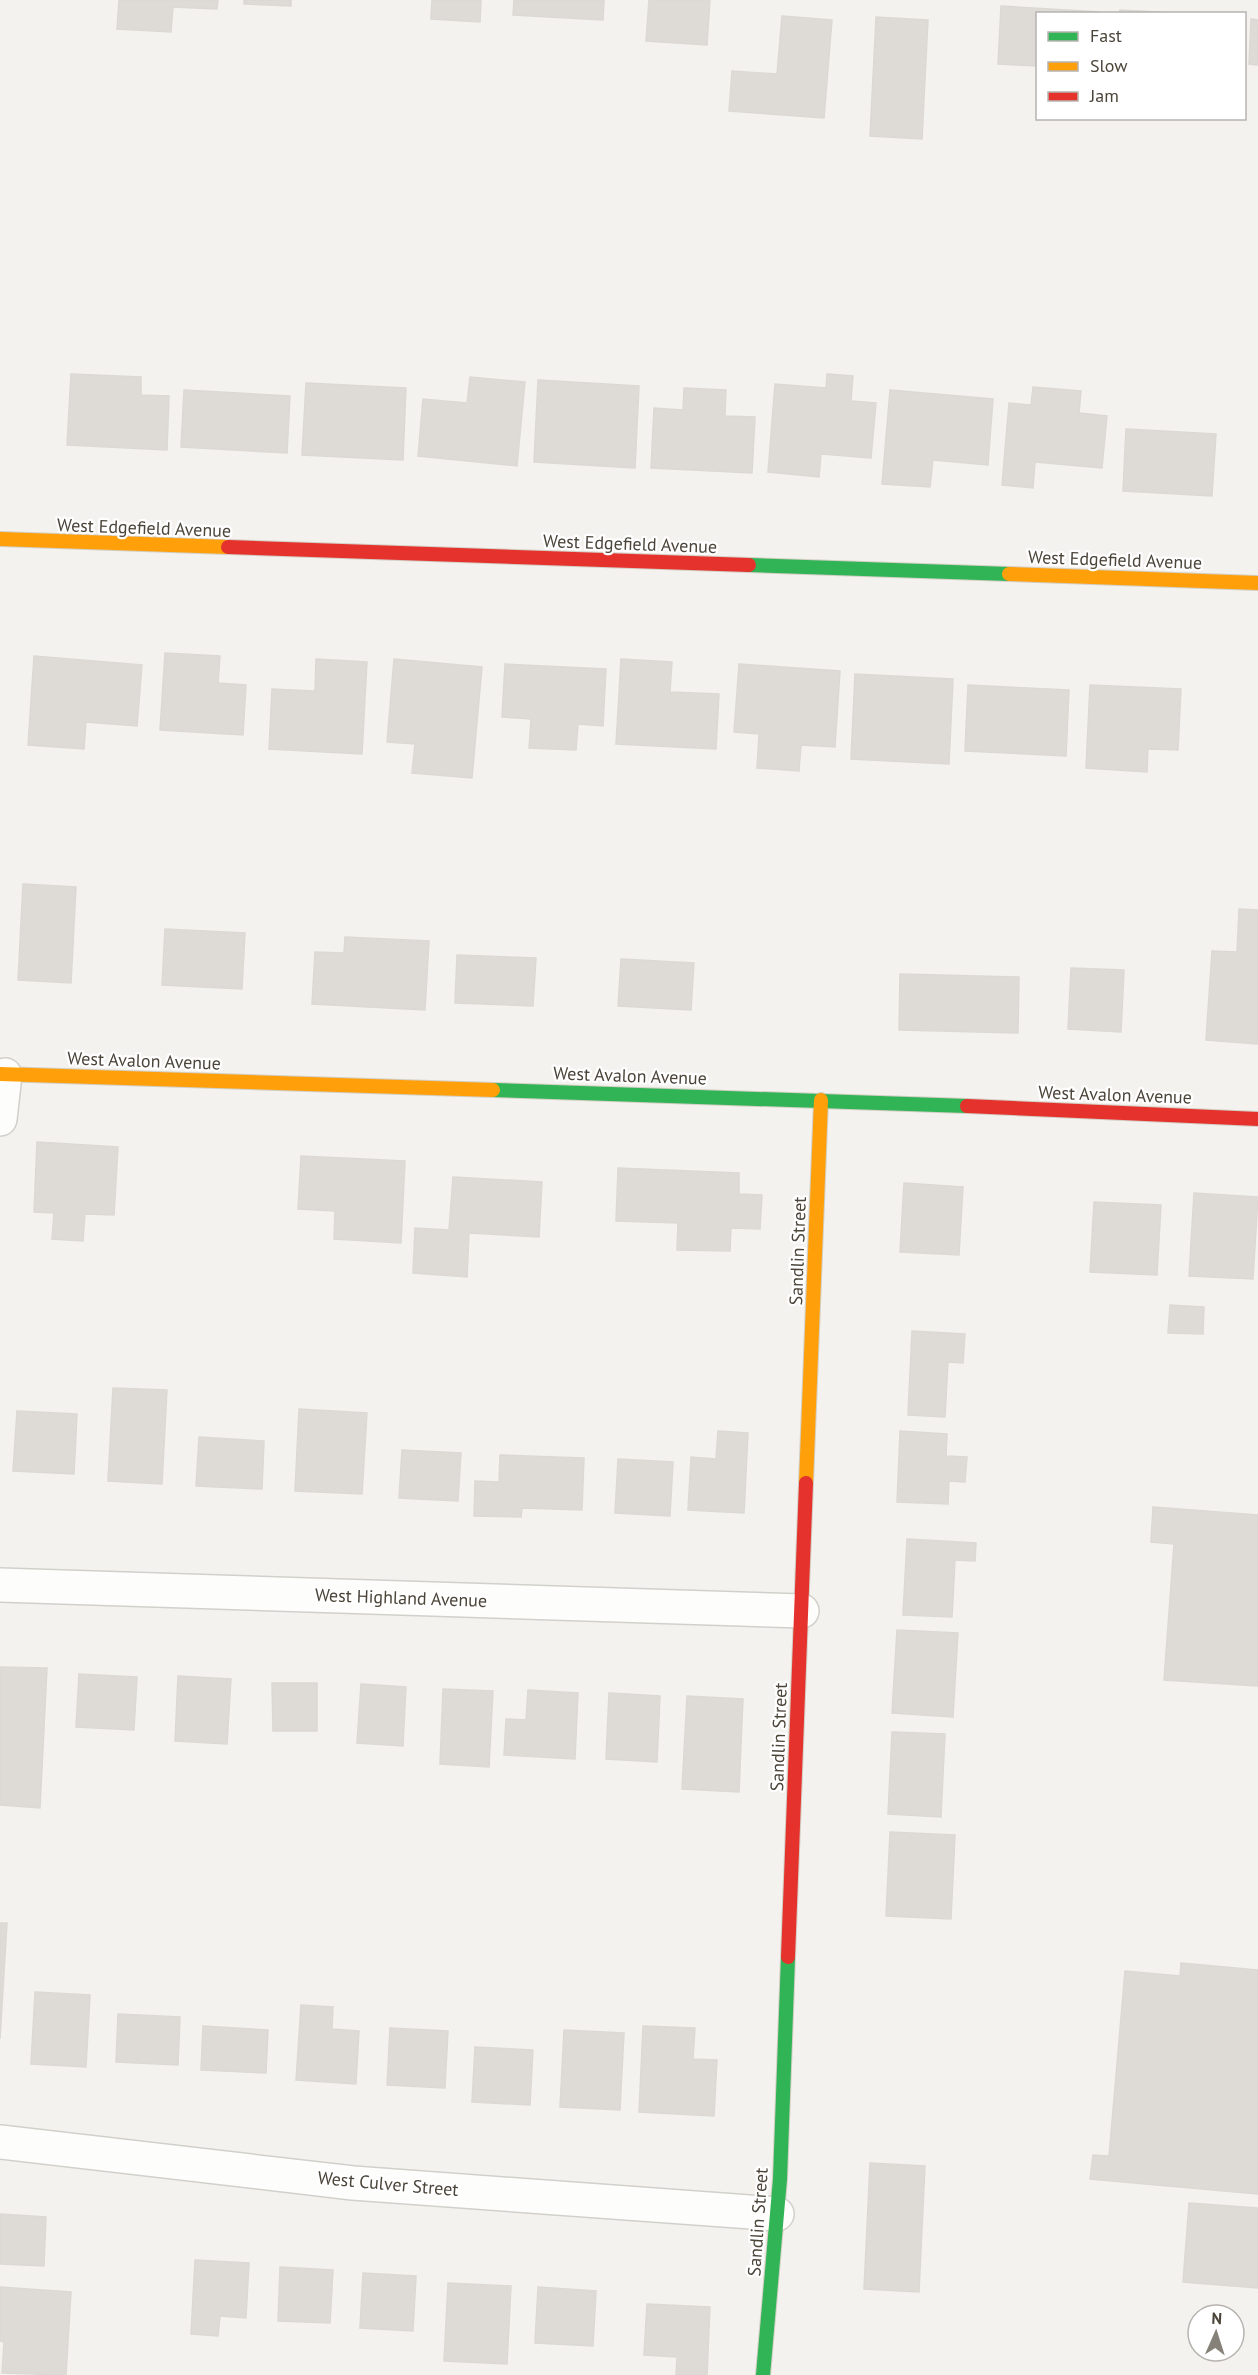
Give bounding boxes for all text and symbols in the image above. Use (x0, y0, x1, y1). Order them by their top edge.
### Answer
legend (1036, 12, 1246, 120)
text: Fast (1090, 24, 1122, 47)
text: Slow (1090, 54, 1128, 77)
text: Jam (1089, 84, 1119, 107)
street label: West Edgefield Avenue (57, 513, 231, 542)
street label: West Edgefield Avenue (543, 529, 717, 558)
street label: West Edgefield Avenue (1028, 545, 1202, 574)
street label: West Avalon Avenue (67, 1046, 221, 1075)
street label: West Avalon Avenue (553, 1061, 707, 1090)
street label: West Avalon Avenue (1038, 1080, 1192, 1109)
street label: Sandlin Street (784, 1196, 811, 1306)
street label: West Highland Avenue (314, 1583, 488, 1612)
street label: Sandlin Street (765, 1682, 792, 1792)
street label: West Culver Street (317, 2166, 459, 2201)
street label: Sandlin Street (742, 2167, 773, 2277)
north arrow (1186, 2303, 1246, 2363)
text: N (1211, 2308, 1223, 2328)

